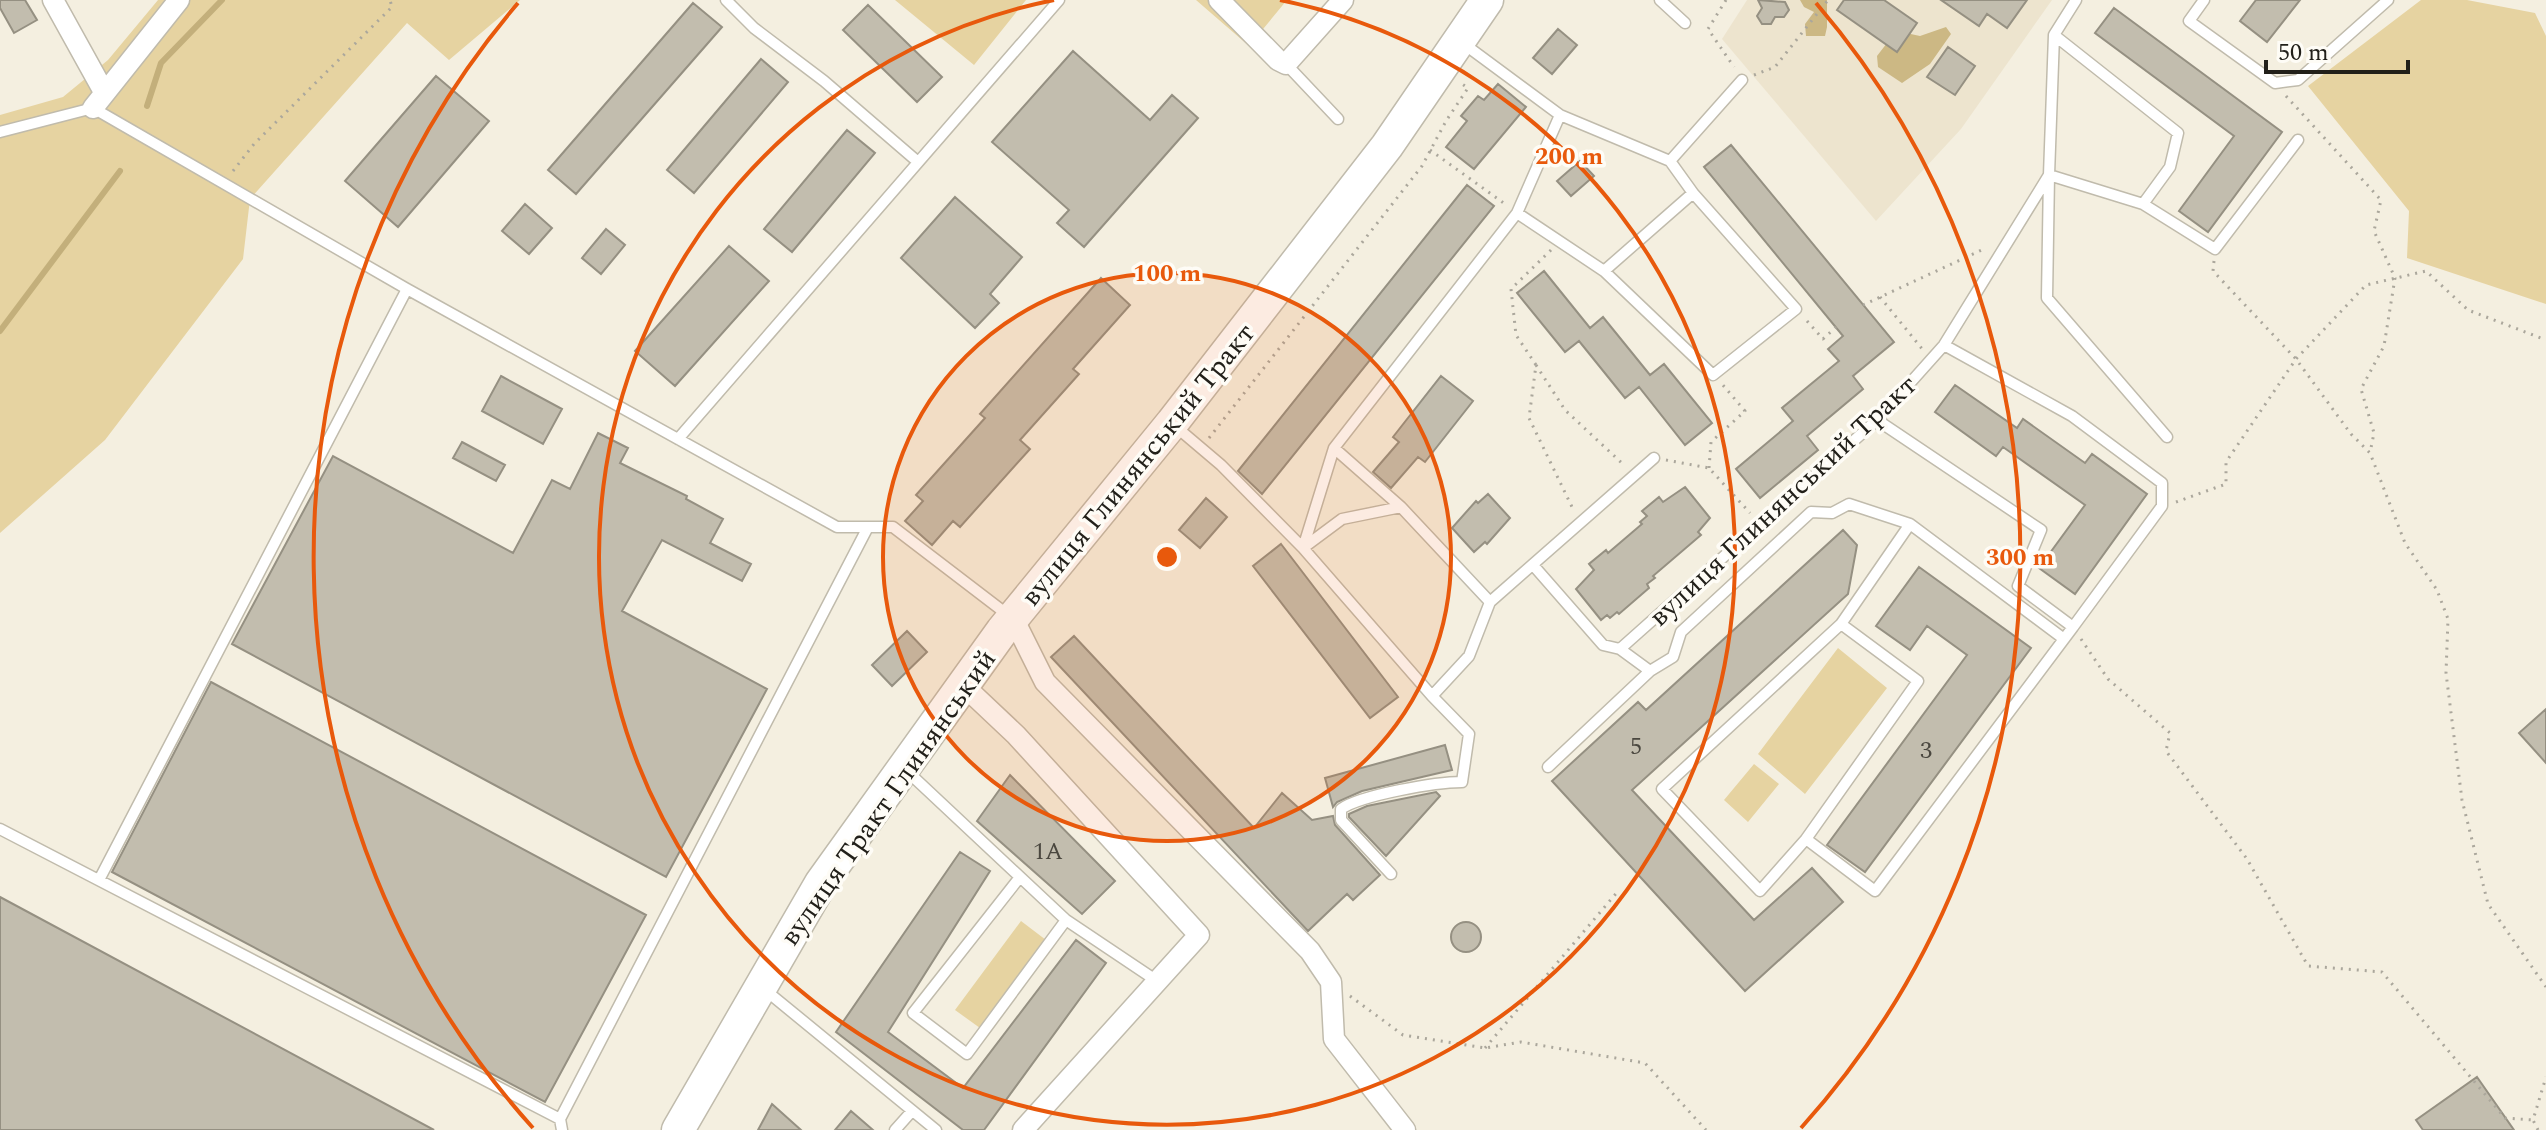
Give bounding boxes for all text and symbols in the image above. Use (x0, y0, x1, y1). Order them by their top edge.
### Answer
scale bar (2266, 24, 2408, 74)
text: 50 m (2278, 35, 2329, 71)
text: 200 m (1535, 139, 1603, 175)
text: 100 m (1133, 256, 1201, 292)
street label: вулиця Глинянський Тракт (1010, 314, 1266, 616)
street label: вулиця Глинянський Тракт (1639, 365, 1927, 637)
text: 300 m (1986, 540, 2054, 576)
centre of rings (1153, 543, 1181, 571)
street label: вулиця Тракт Глинянський (769, 641, 1007, 955)
house number: 5 (1630, 729, 1642, 765)
house number: 3 (1920, 733, 1932, 769)
house number: 1А (1033, 834, 1063, 870)

